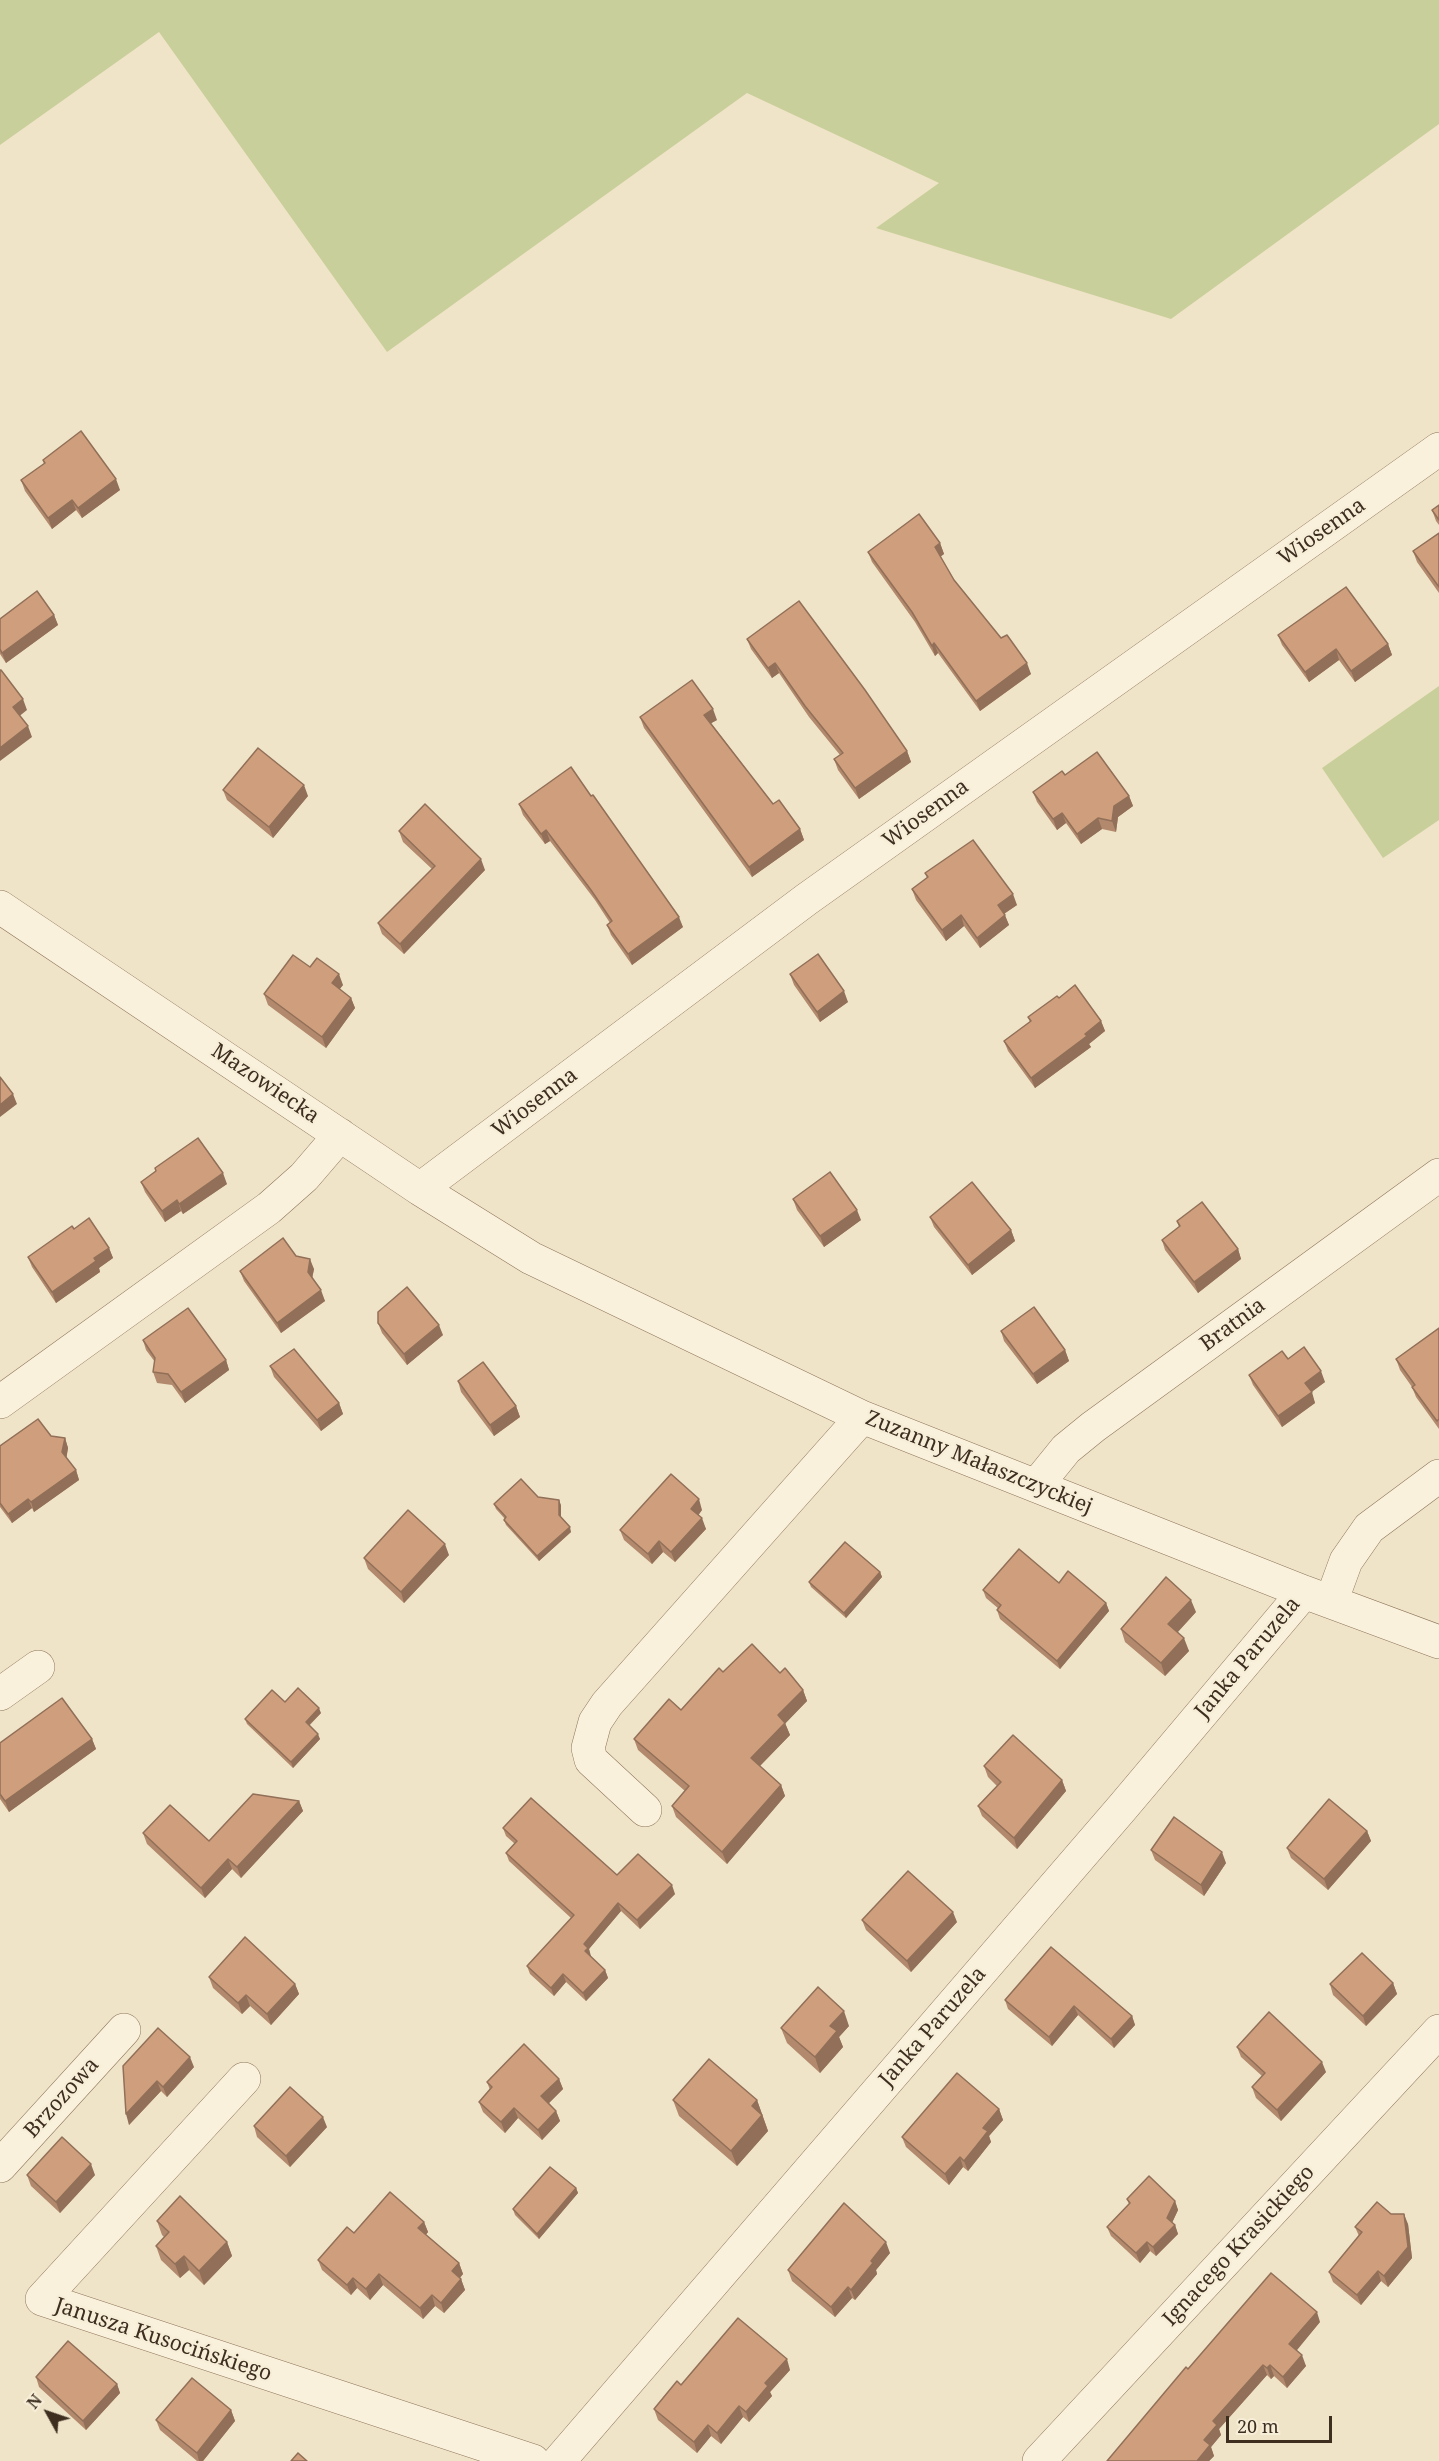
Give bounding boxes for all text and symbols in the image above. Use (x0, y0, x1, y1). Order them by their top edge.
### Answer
street label: Wiosenna (1274, 493, 1370, 571)
street label: Wiosenna (878, 774, 974, 854)
street label: Mazowiecka (206, 1039, 324, 1129)
street label: Wiosenna (487, 1063, 583, 1143)
street label: Bratnia (1195, 1293, 1271, 1357)
street label: Zuzanny Małaszczyckiej (862, 1406, 1096, 1520)
street label: Janka Paruzela (1190, 1592, 1306, 1724)
street label: Janka Paruzela (874, 1962, 992, 2092)
street label: Brzozowa (19, 2053, 105, 2143)
street label: Ignacego Krasickiego (1158, 2160, 1320, 2332)
street label: Janusza Kusocińskiego (51, 2293, 275, 2387)
north arrow (18, 2383, 78, 2443)
text: N (22, 2390, 47, 2413)
scale bar (1229, 2404, 1336, 2442)
text: 20 m (1237, 2414, 1279, 2438)

